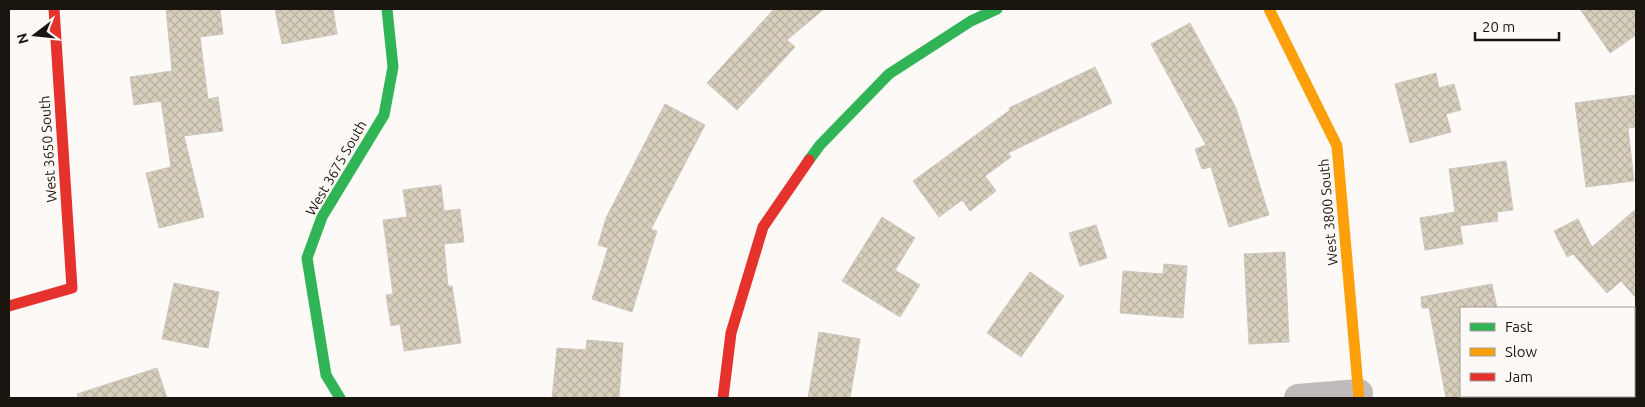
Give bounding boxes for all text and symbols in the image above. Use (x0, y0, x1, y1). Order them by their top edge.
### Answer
north arrow (10, 10, 60, 60)
scale bar (1475, 10, 1559, 42)
text: 20 m (1482, 18, 1515, 35)
text: N (13, 31, 32, 46)
street label: West 3650 South (36, 95, 60, 203)
street label: West 3675 South (302, 118, 370, 218)
street label: West 3800 South (1315, 158, 1341, 266)
legend (1460, 307, 1635, 397)
text: Fast (1505, 318, 1533, 335)
text: Slow (1505, 343, 1538, 360)
text: Jam (1505, 368, 1533, 385)

